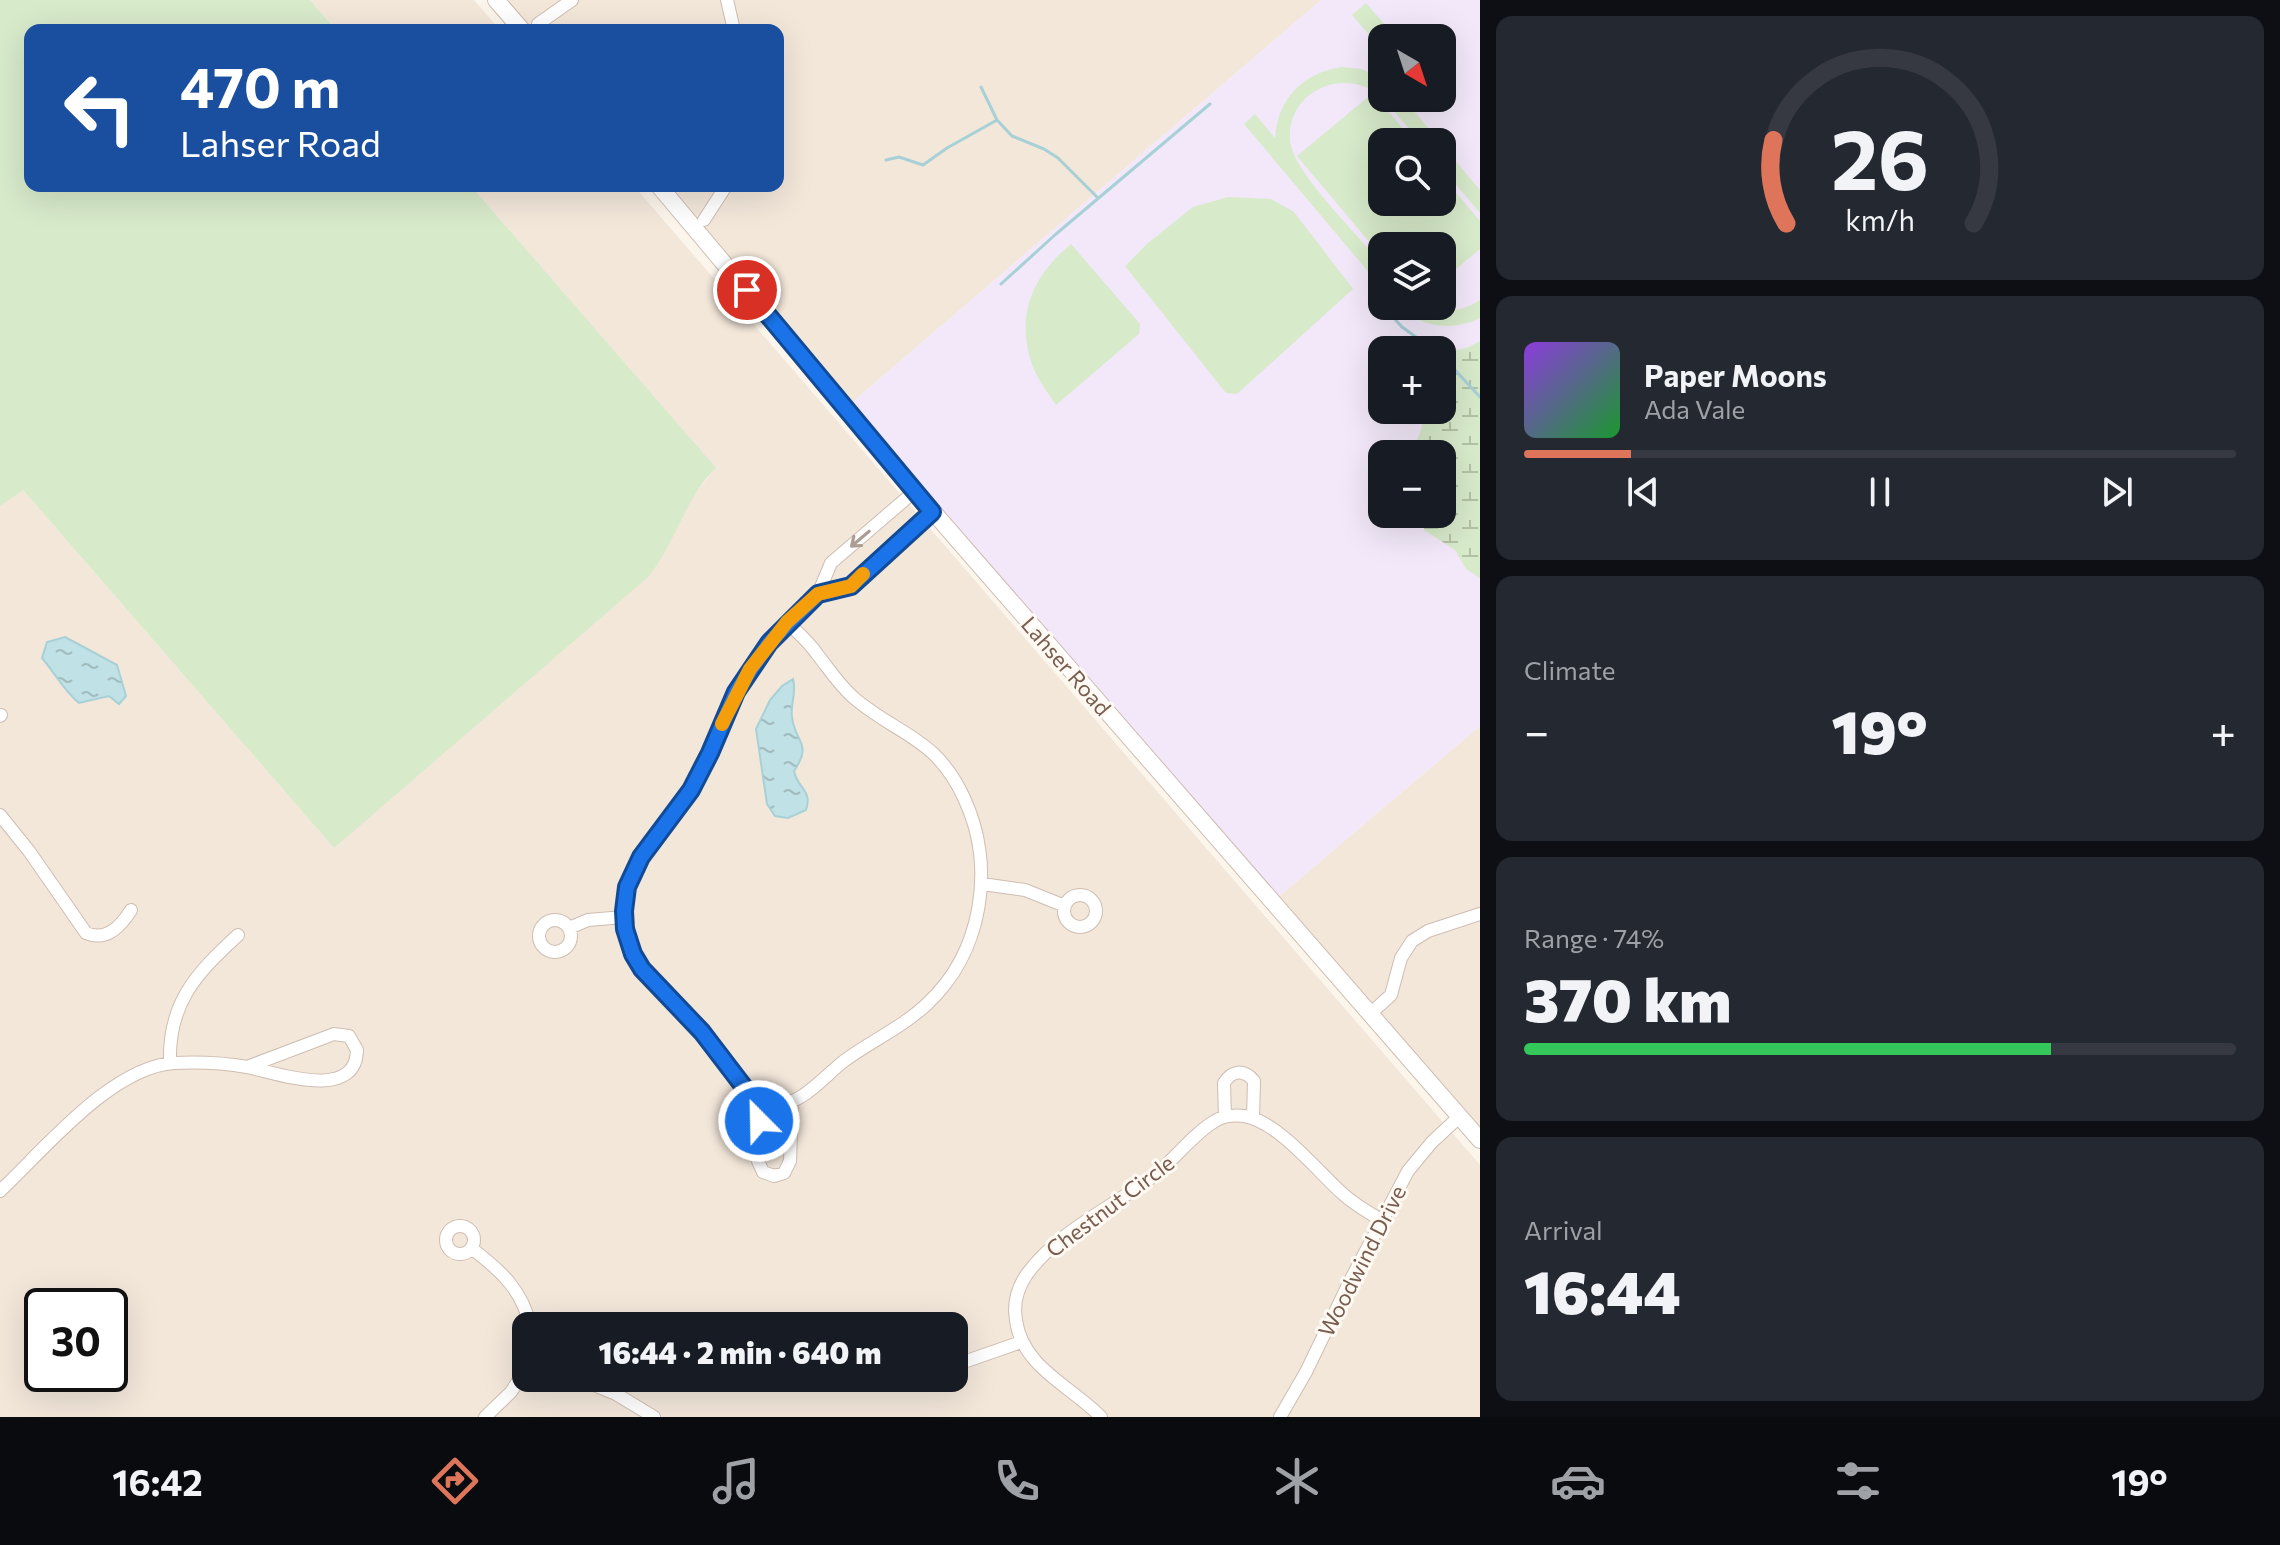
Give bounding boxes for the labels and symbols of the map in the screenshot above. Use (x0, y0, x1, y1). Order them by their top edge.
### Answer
north arrow (1368, 24, 1456, 112)
pin (713, 256, 781, 324)
one-way arrow (851, 530, 871, 548)
street label: Lahser Road (1016, 611, 1117, 721)
position arrow (717, 1079, 801, 1163)
street label: Chestnut Circle (1040, 1149, 1179, 1263)
street label: Woodwind Drive (1312, 1181, 1411, 1341)
speed limit sign: 30 (24, 1288, 128, 1392)

